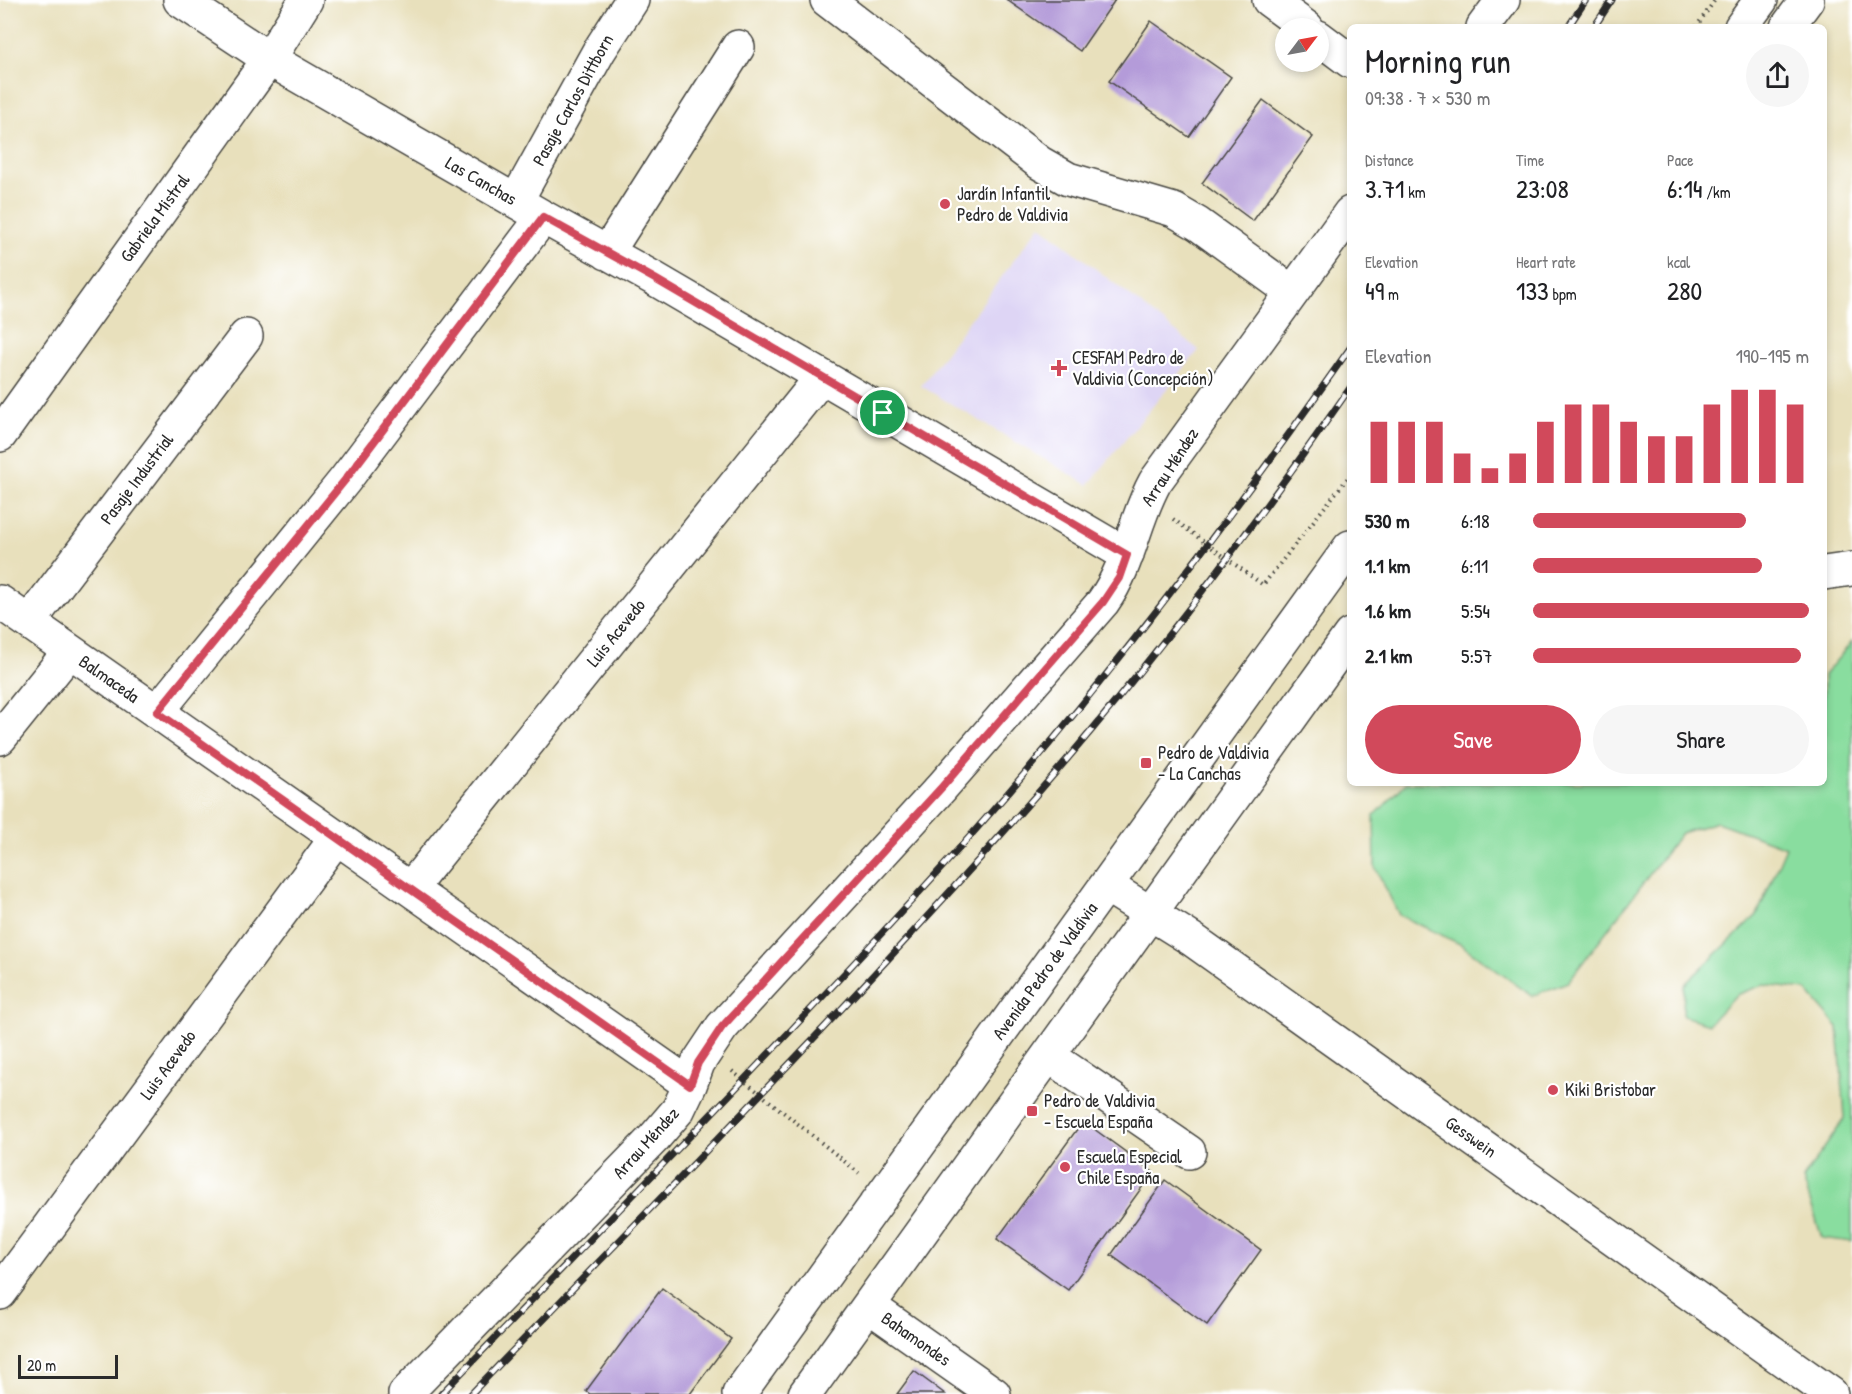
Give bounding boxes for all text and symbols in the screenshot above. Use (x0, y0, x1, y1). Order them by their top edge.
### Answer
north arrow (1275, 18, 1329, 72)
map controls (1275, 18, 1329, 72)
street label: Pasaje Carlos Dittborn (526, 29, 619, 170)
text: Morning run (1365, 39, 1511, 83)
button: share (1746, 44, 1809, 107)
text: 09:38 · 7 × 530 m (1365, 84, 1490, 111)
text: Distance (1365, 149, 1414, 171)
text: Time (1516, 149, 1544, 171)
text: Pace (1667, 149, 1694, 171)
street label: Las Canchas (441, 150, 522, 211)
street label: Gabriela Mistral (114, 168, 195, 267)
text: 3.71 (1365, 171, 1405, 206)
text: 23:08 (1516, 171, 1569, 206)
text: 6:14 (1667, 171, 1703, 206)
place label: Jardín Infantil Pedro de Valdivia (957, 181, 1068, 227)
text: km (1405, 181, 1426, 203)
text: /km (1703, 181, 1731, 203)
marker: Jardín Infantil Pedro de Valdivia (938, 197, 952, 211)
text: Elevation (1365, 251, 1418, 273)
text: Heart rate (1516, 251, 1576, 273)
text: kcal (1667, 251, 1690, 273)
text: 49 (1365, 273, 1384, 308)
text: 133 (1516, 273, 1549, 308)
text: 280 (1667, 273, 1702, 308)
text: m (1384, 283, 1399, 305)
text: bpm (1549, 283, 1577, 305)
text: Elevation (1365, 342, 1431, 369)
text: 190–195 m (1736, 342, 1809, 369)
place label: CESFAM Pedro de Valdivia (Concepción) (1072, 345, 1214, 391)
marker: CESFAM Pedro de Valdivia (Concepción) (1050, 359, 1068, 377)
pin (857, 387, 908, 438)
icon: arrive (866, 396, 899, 429)
street label: Arrau Méndez (1135, 422, 1204, 511)
street label: Pasaje Industrial (94, 428, 179, 529)
text: 530 m (1365, 507, 1410, 534)
text: 6:18 (1461, 507, 1490, 534)
text: 1.1 km (1365, 552, 1410, 579)
text: 6:11 (1461, 552, 1488, 579)
street label: Luis Acevedo (581, 594, 651, 672)
text: 1.6 km (1365, 597, 1411, 624)
text: 5:54 (1461, 597, 1490, 624)
text: 2.1 km (1365, 642, 1412, 669)
text: 5:57 (1461, 642, 1492, 669)
street label: Balmaceda (74, 649, 145, 708)
button: Save (1365, 705, 1581, 774)
button: Share (1593, 705, 1809, 774)
place label: Pedro de Valdivia - La Canchas (1158, 740, 1269, 786)
marker: Pedro de Valdivia - La Canchas (1139, 756, 1153, 770)
street label: Avenida Pedro de Valdivia (986, 897, 1103, 1045)
street label: Luis Acevedo (134, 1025, 201, 1105)
place label: Kiki Bristobar (1565, 1077, 1656, 1102)
marker: Kiki Bristobar (1546, 1083, 1560, 1097)
place label: Pedro de Valdivia - Escuela España (1044, 1088, 1155, 1134)
street label: Arrau Méndez (607, 1101, 685, 1184)
marker: Pedro de Valdivia - Escuela España (1025, 1104, 1039, 1118)
street label: Gesswein (1441, 1110, 1502, 1163)
place label: Escuela Especial Chile España (1077, 1144, 1182, 1190)
marker: Escuela Especial Chile España (1058, 1160, 1072, 1174)
street label: Bahamondes (877, 1306, 956, 1372)
scale bar (18, 1352, 118, 1380)
text: 20 m (27, 1354, 56, 1376)

